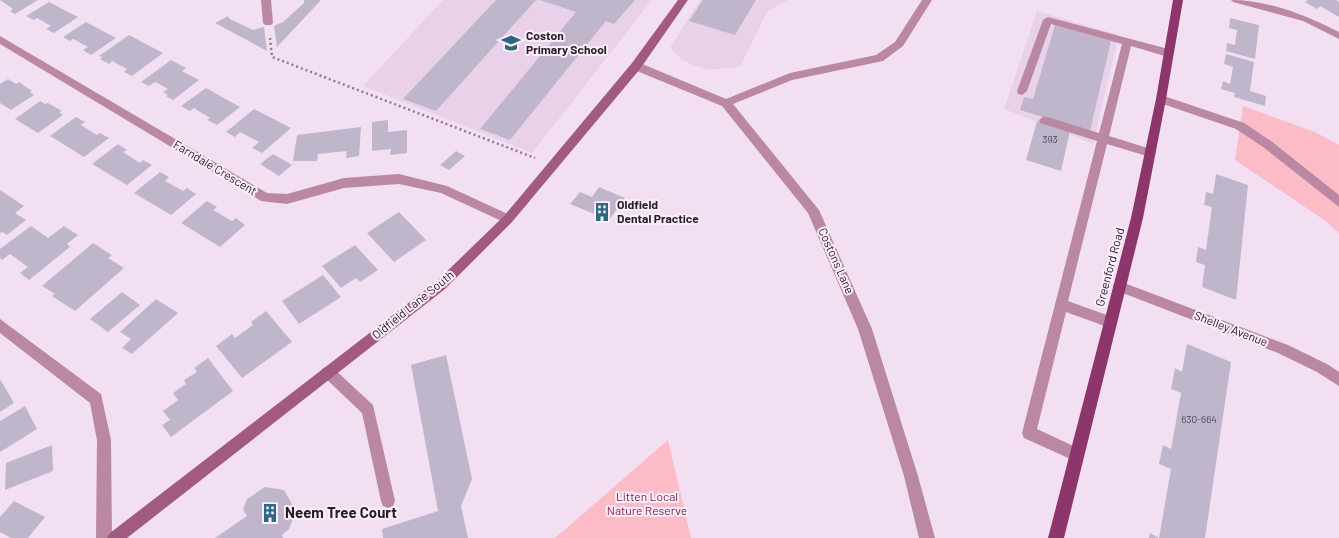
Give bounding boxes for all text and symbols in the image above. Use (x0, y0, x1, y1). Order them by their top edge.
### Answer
place label: Coston Primary School (526, 28, 607, 56)
school or university icon: Coston Primary School (500, 32, 522, 54)
house number: 393 (1042, 133, 1058, 145)
street label: Farndale Crescent (171, 137, 260, 198)
place label: Oldfield Dental Practice (617, 197, 699, 225)
building icon: Oldfield Dental Practice (591, 201, 613, 223)
street label: Costons Lane (816, 225, 858, 296)
street label: Greenford Road (1092, 226, 1126, 308)
street label: Oldfield Lane South (369, 267, 456, 342)
street label: Shelley Avenue (1193, 308, 1270, 349)
house number: 630-664 (1181, 413, 1217, 425)
park label: Litten Local Nature Reserve (607, 489, 687, 517)
building icon: Neem Tree Court (259, 502, 281, 524)
place label: Neem Tree Court (285, 503, 397, 521)

